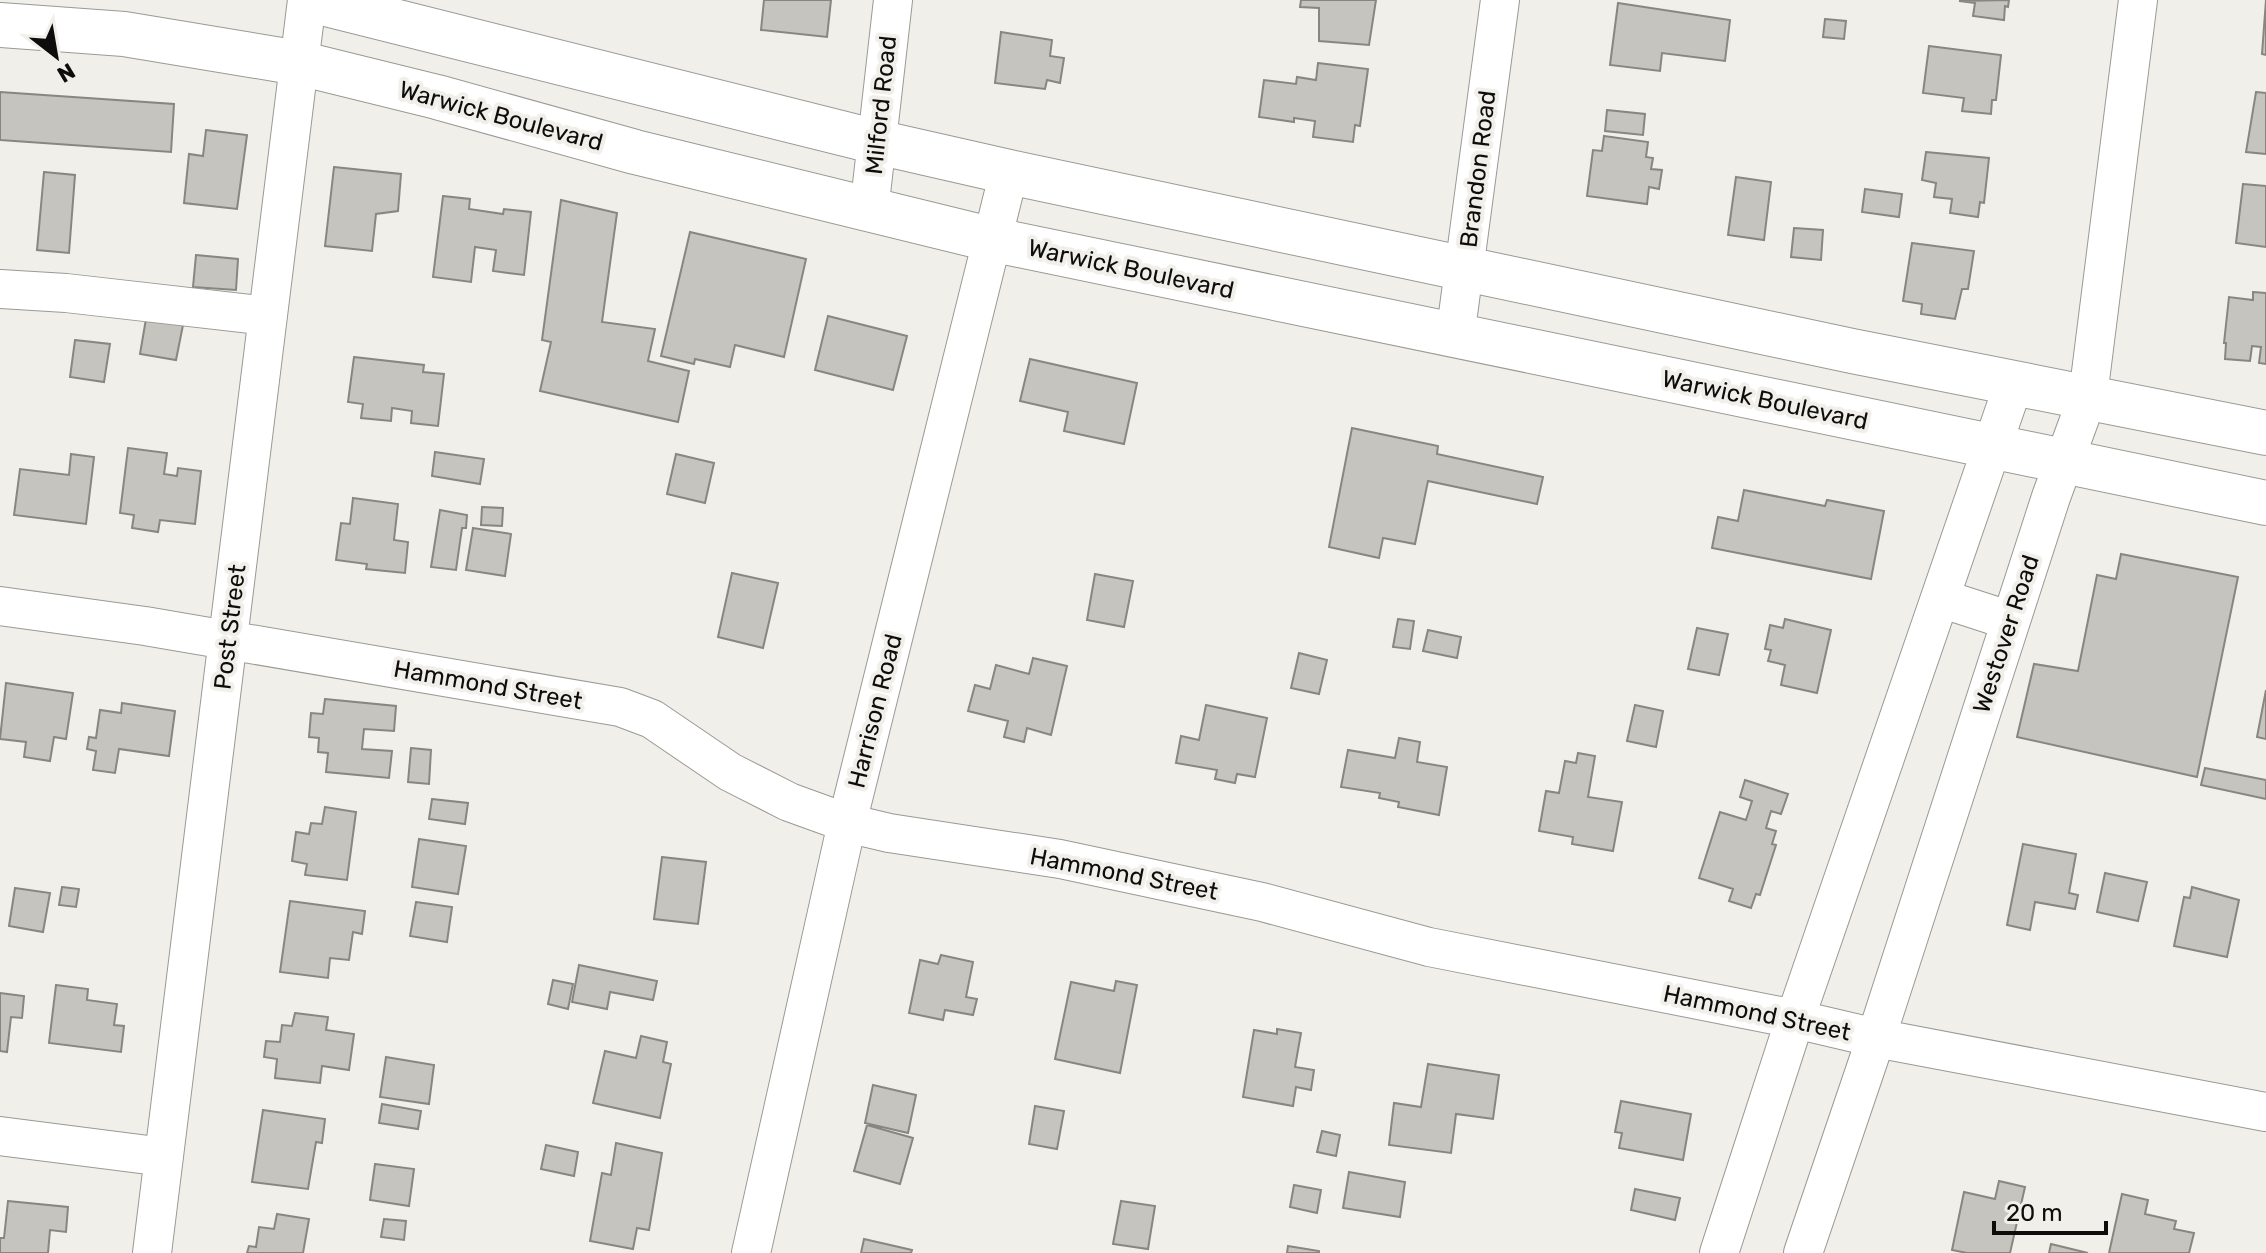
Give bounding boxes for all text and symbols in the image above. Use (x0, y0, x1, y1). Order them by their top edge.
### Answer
north arrow (16, 16, 96, 96)
street label: Milford Road (860, 34, 902, 176)
text: N (52, 57, 80, 88)
street label: Warwick Boulevard (396, 75, 606, 157)
street label: Brandon Road (1454, 89, 1502, 249)
street label: Warwick Boulevard (1026, 234, 1236, 304)
street label: Warwick Boulevard (1660, 365, 1870, 435)
street label: Westover Road (1967, 551, 2045, 717)
street label: Post Street (208, 563, 252, 691)
street label: Harrison Road (842, 631, 908, 791)
street label: Hammond Street (392, 655, 584, 715)
street label: Hammond Street (1028, 842, 1220, 906)
street label: Hammond Street (1661, 979, 1853, 1047)
scale bar (1994, 1185, 2106, 1235)
text: 20 m (2006, 1199, 2063, 1227)

